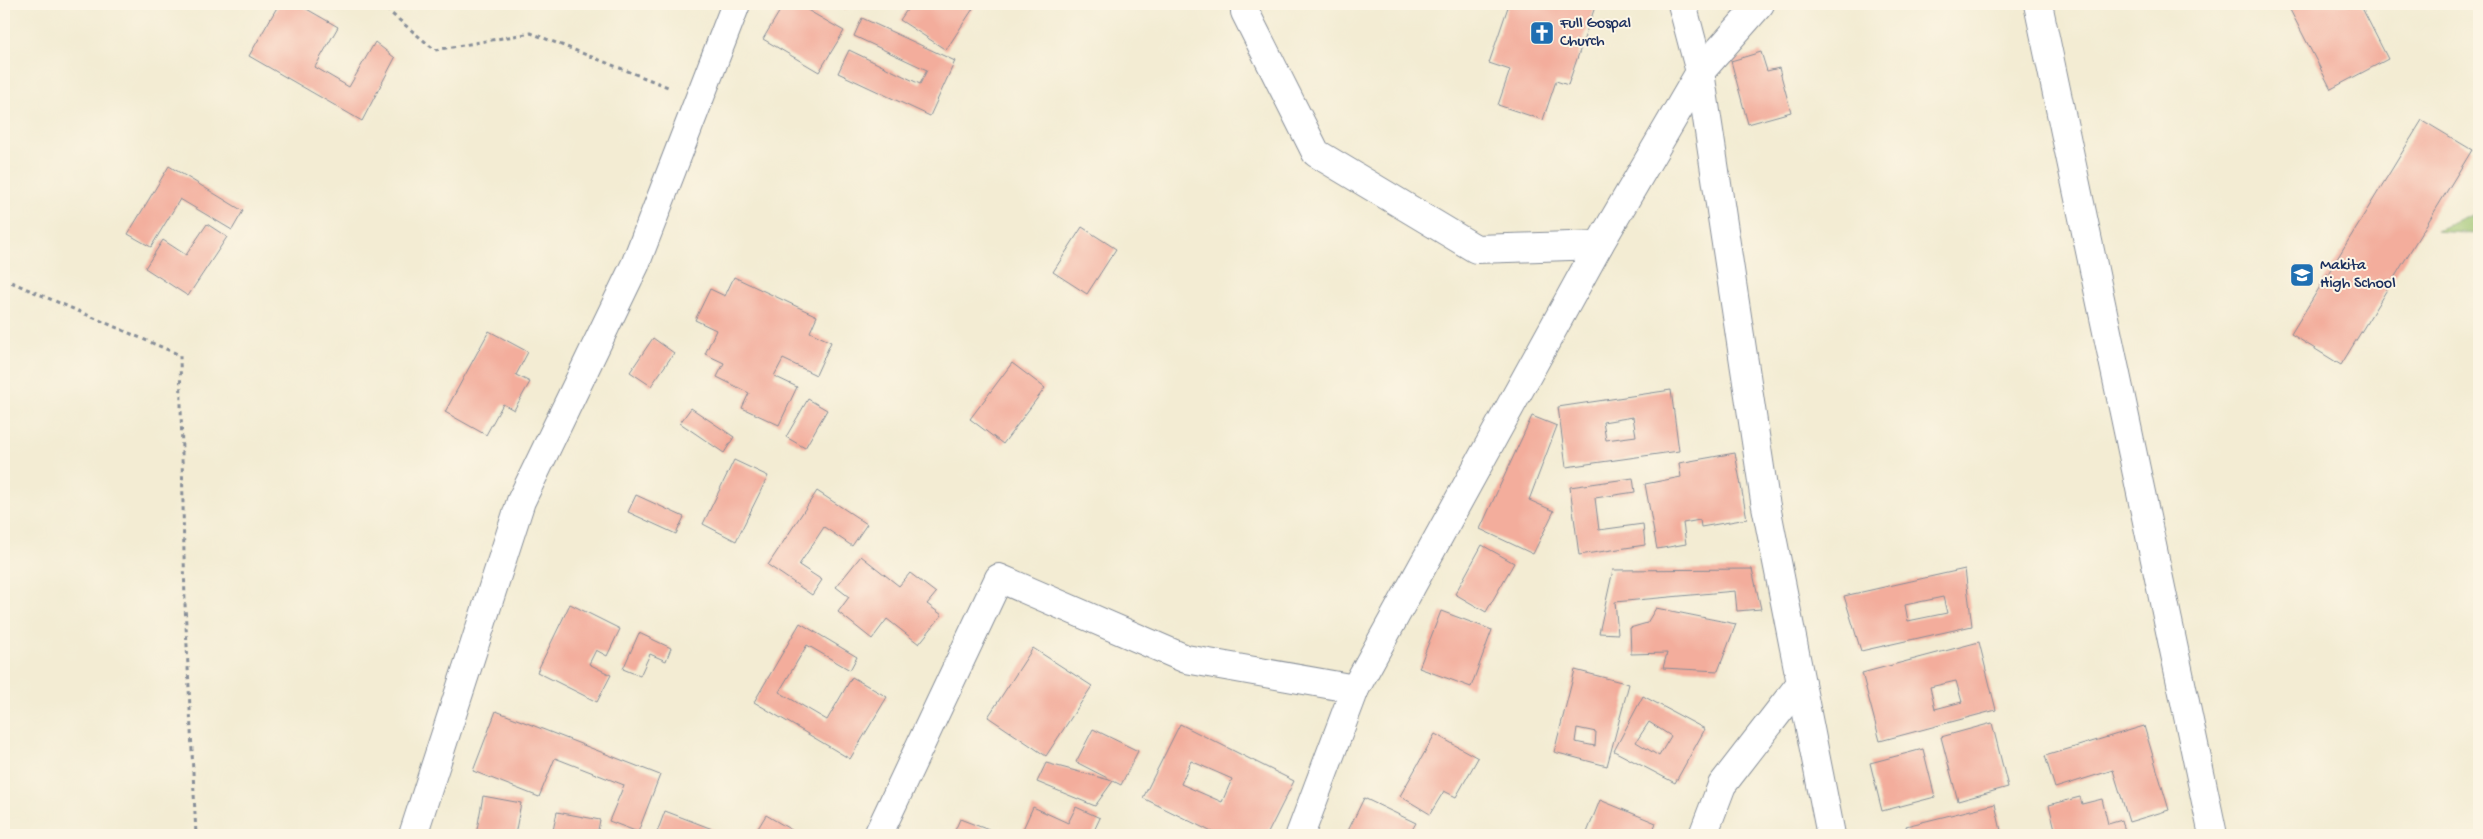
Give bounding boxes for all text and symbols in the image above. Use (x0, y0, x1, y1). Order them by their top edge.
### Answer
place label: Full Gospal Church (1559, 15, 1631, 52)
church icon: Full Gospal Church (1529, 20, 1555, 46)
place label: Makita High School (2320, 257, 2396, 294)
school or university icon: Makita High School (2289, 262, 2315, 288)

